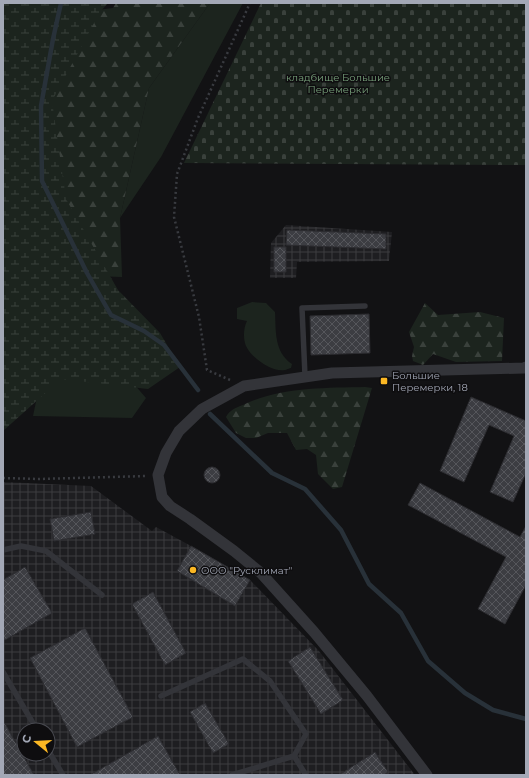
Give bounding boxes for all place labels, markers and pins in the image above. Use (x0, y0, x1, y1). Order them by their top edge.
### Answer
place label: Большие Перемерки, 18 (392, 369, 468, 394)
marker: Большие Перемерки, 18 (379, 376, 389, 386)
place label: ООО "Русклимат" (201, 564, 292, 577)
marker: ООО "Русклимат" (188, 565, 198, 575)

